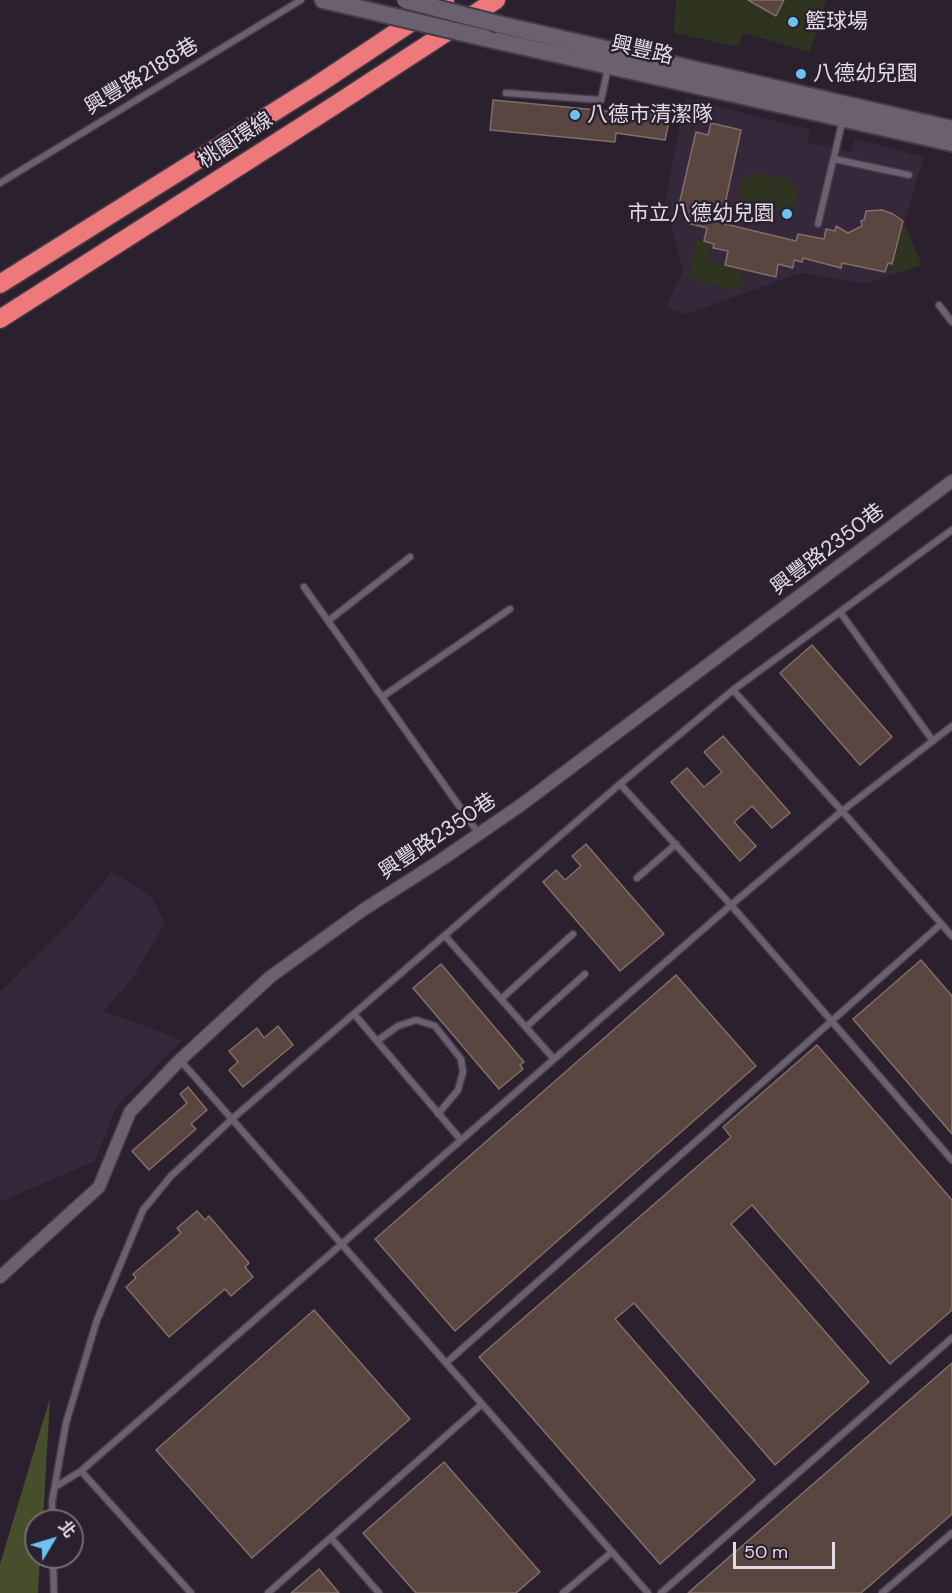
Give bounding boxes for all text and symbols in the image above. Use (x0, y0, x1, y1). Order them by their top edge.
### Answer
place label: 籃球場 (805, 9, 868, 35)
marker: 籃球場 (786, 15, 800, 29)
street label: 興豐路 (608, 32, 676, 70)
street label: 興豐路2188巷 (81, 33, 203, 121)
place label: 八德幼兒園 (813, 61, 918, 87)
marker: 八德幼兒園 (794, 67, 808, 81)
place label: 八德市清潔隊 (587, 102, 713, 128)
street label: 桃園環線 (194, 108, 278, 174)
marker: 八德市清潔隊 (568, 108, 582, 122)
place label: 市立八德幼兒園 (628, 201, 775, 227)
marker: 市立八德幼兒園 (780, 207, 794, 221)
street label: 興豐路2350巷 (766, 499, 890, 601)
street label: 興豐路2350巷 (375, 789, 501, 885)
north arrow (24, 1509, 84, 1569)
text: 北 (54, 1516, 80, 1542)
scale bar (736, 1530, 838, 1568)
text: 50 m (744, 1540, 788, 1564)

